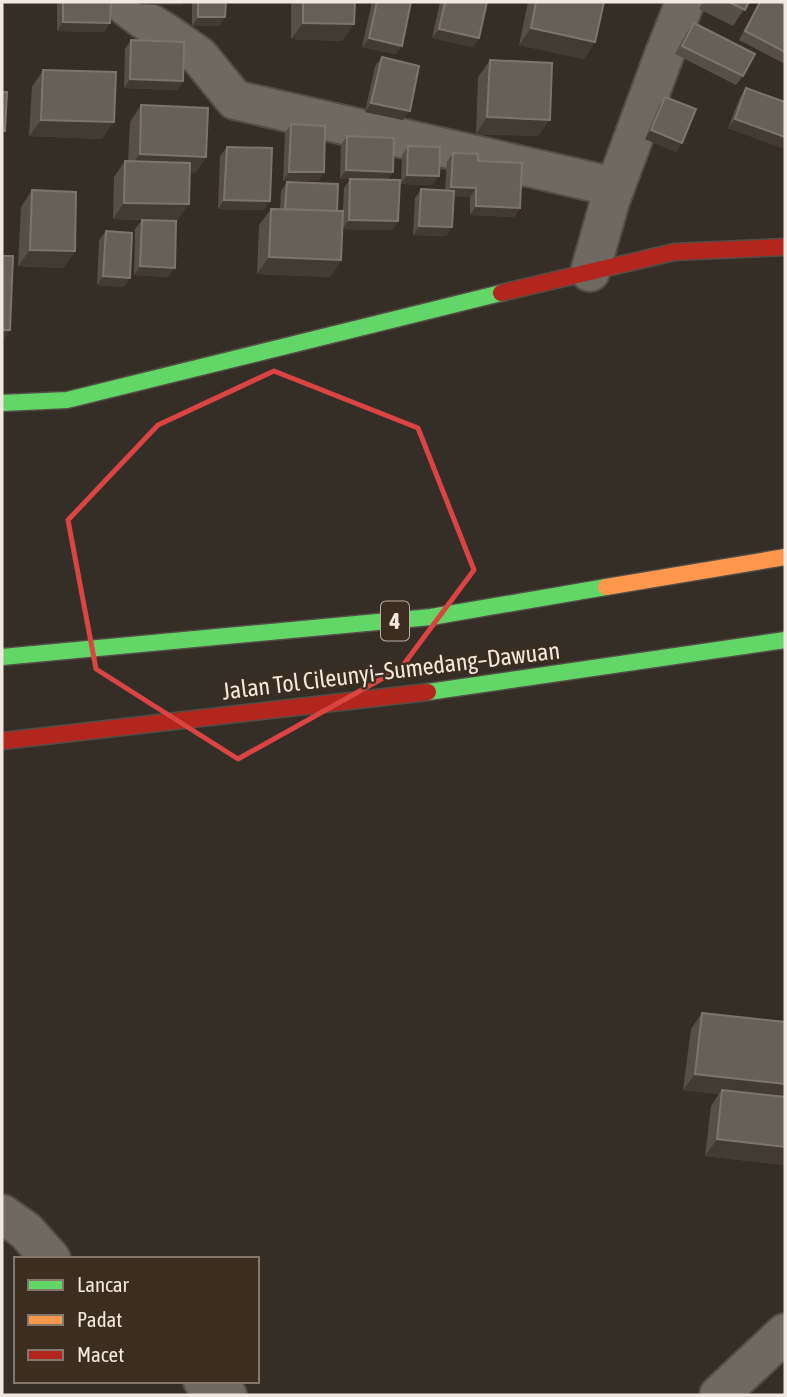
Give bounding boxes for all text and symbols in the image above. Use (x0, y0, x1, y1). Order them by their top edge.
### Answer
road number: 4 (381, 601, 409, 640)
street label: Jalan Tol Cileunyi–Sumedang–Dawuan (221, 636, 561, 705)
legend (14, 1257, 259, 1383)
text: Lancar (77, 1272, 130, 1296)
text: Padat (77, 1307, 122, 1331)
text: Macet (77, 1342, 124, 1366)

